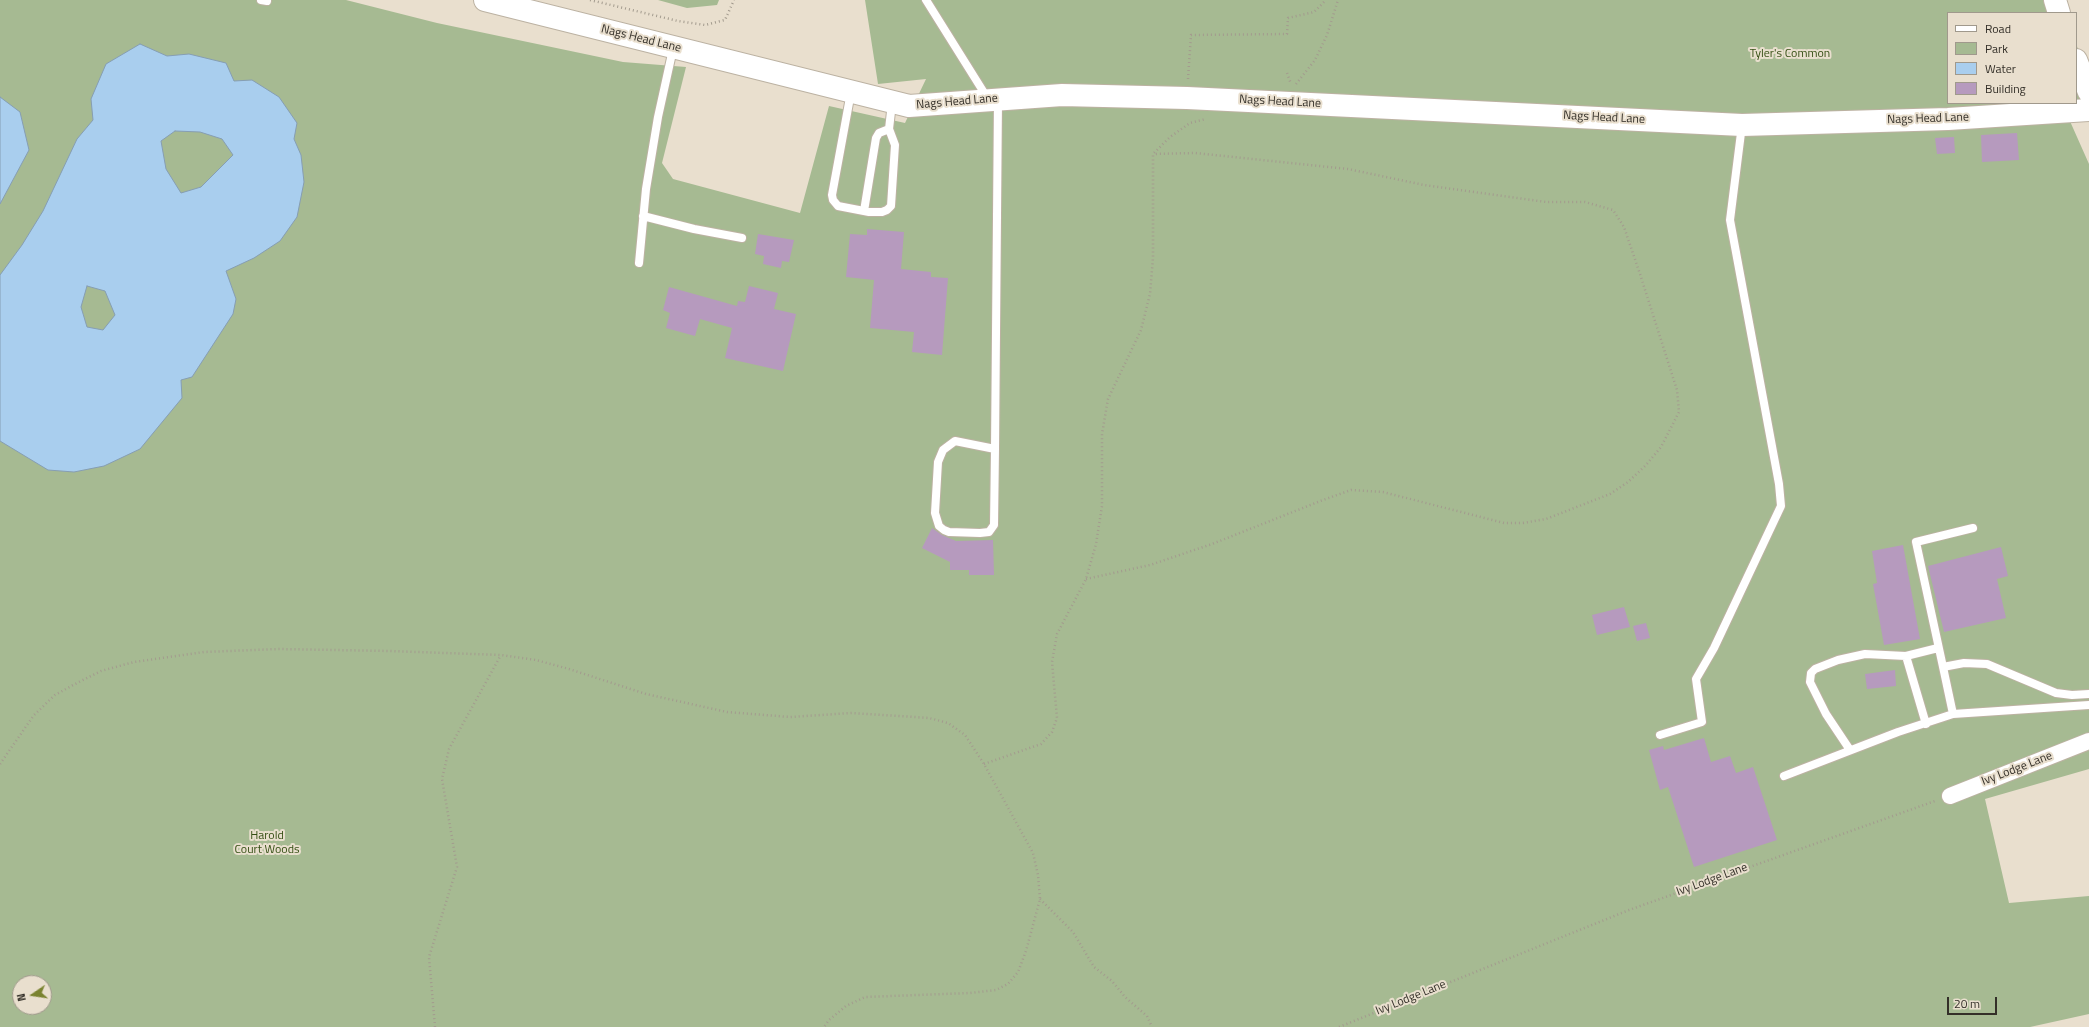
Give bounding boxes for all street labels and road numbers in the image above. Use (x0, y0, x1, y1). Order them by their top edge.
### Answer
street label: Nags Head Lane (600, 22, 682, 56)
street label: Nags Head Lane (916, 91, 998, 113)
street label: Nags Head Lane (1239, 93, 1321, 111)
street label: Nags Head Lane (1563, 109, 1645, 127)
street label: Nags Head Lane (1887, 110, 1969, 128)
street label: Ivy Lodge Lane (1980, 749, 2054, 789)
street label: Ivy Lodge Lane (1674, 860, 1750, 900)
street label: Ivy Lodge Lane (1374, 977, 1448, 1019)

